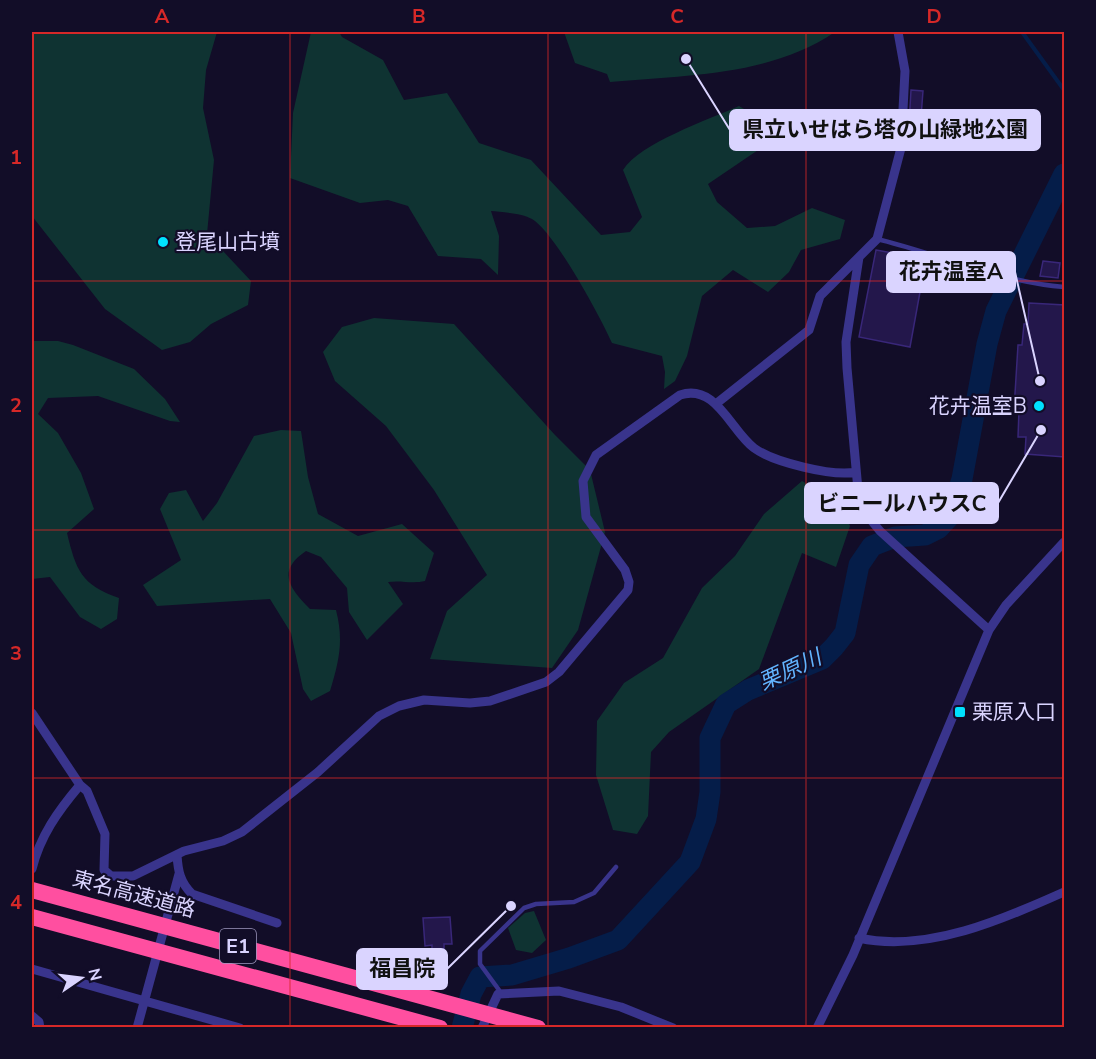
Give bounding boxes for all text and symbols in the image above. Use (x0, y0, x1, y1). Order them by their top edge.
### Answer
text: A (155, 3, 170, 30)
text: B (412, 3, 426, 30)
text: C (670, 3, 684, 30)
text: D (926, 3, 942, 30)
callout: 県立いせはら塔の山緑地公園 (730, 110, 1040, 150)
text: 県立いせはら塔の山緑地公園 (742, 115, 1028, 145)
text: 1 (10, 144, 22, 171)
place label: 登尾山古墳 (175, 228, 280, 256)
marker: 登尾山古墳 (156, 235, 170, 249)
callout: 花卉温室A (887, 252, 1015, 292)
text: 花卉温室A (899, 257, 1004, 287)
text: 2 (10, 392, 22, 419)
place label: 花卉温室B (929, 392, 1027, 420)
marker: 花卉温室B (1032, 399, 1046, 413)
callout: ビニールハウスC (805, 483, 998, 523)
text: ビニールハウスC (818, 489, 987, 519)
text: 3 (10, 640, 22, 667)
water label: 栗原川 (754, 642, 828, 698)
place label: 栗原入口 (972, 698, 1056, 726)
marker: 栗原入口 (953, 705, 967, 719)
street label: 東名高速道路 (70, 864, 198, 924)
text: 4 (10, 889, 22, 916)
road number: E1 (220, 929, 256, 963)
north arrow (51, 948, 111, 1008)
callout: 福昌院 (357, 949, 447, 989)
text: 福昌院 (369, 954, 435, 984)
text: N (82, 966, 107, 983)

